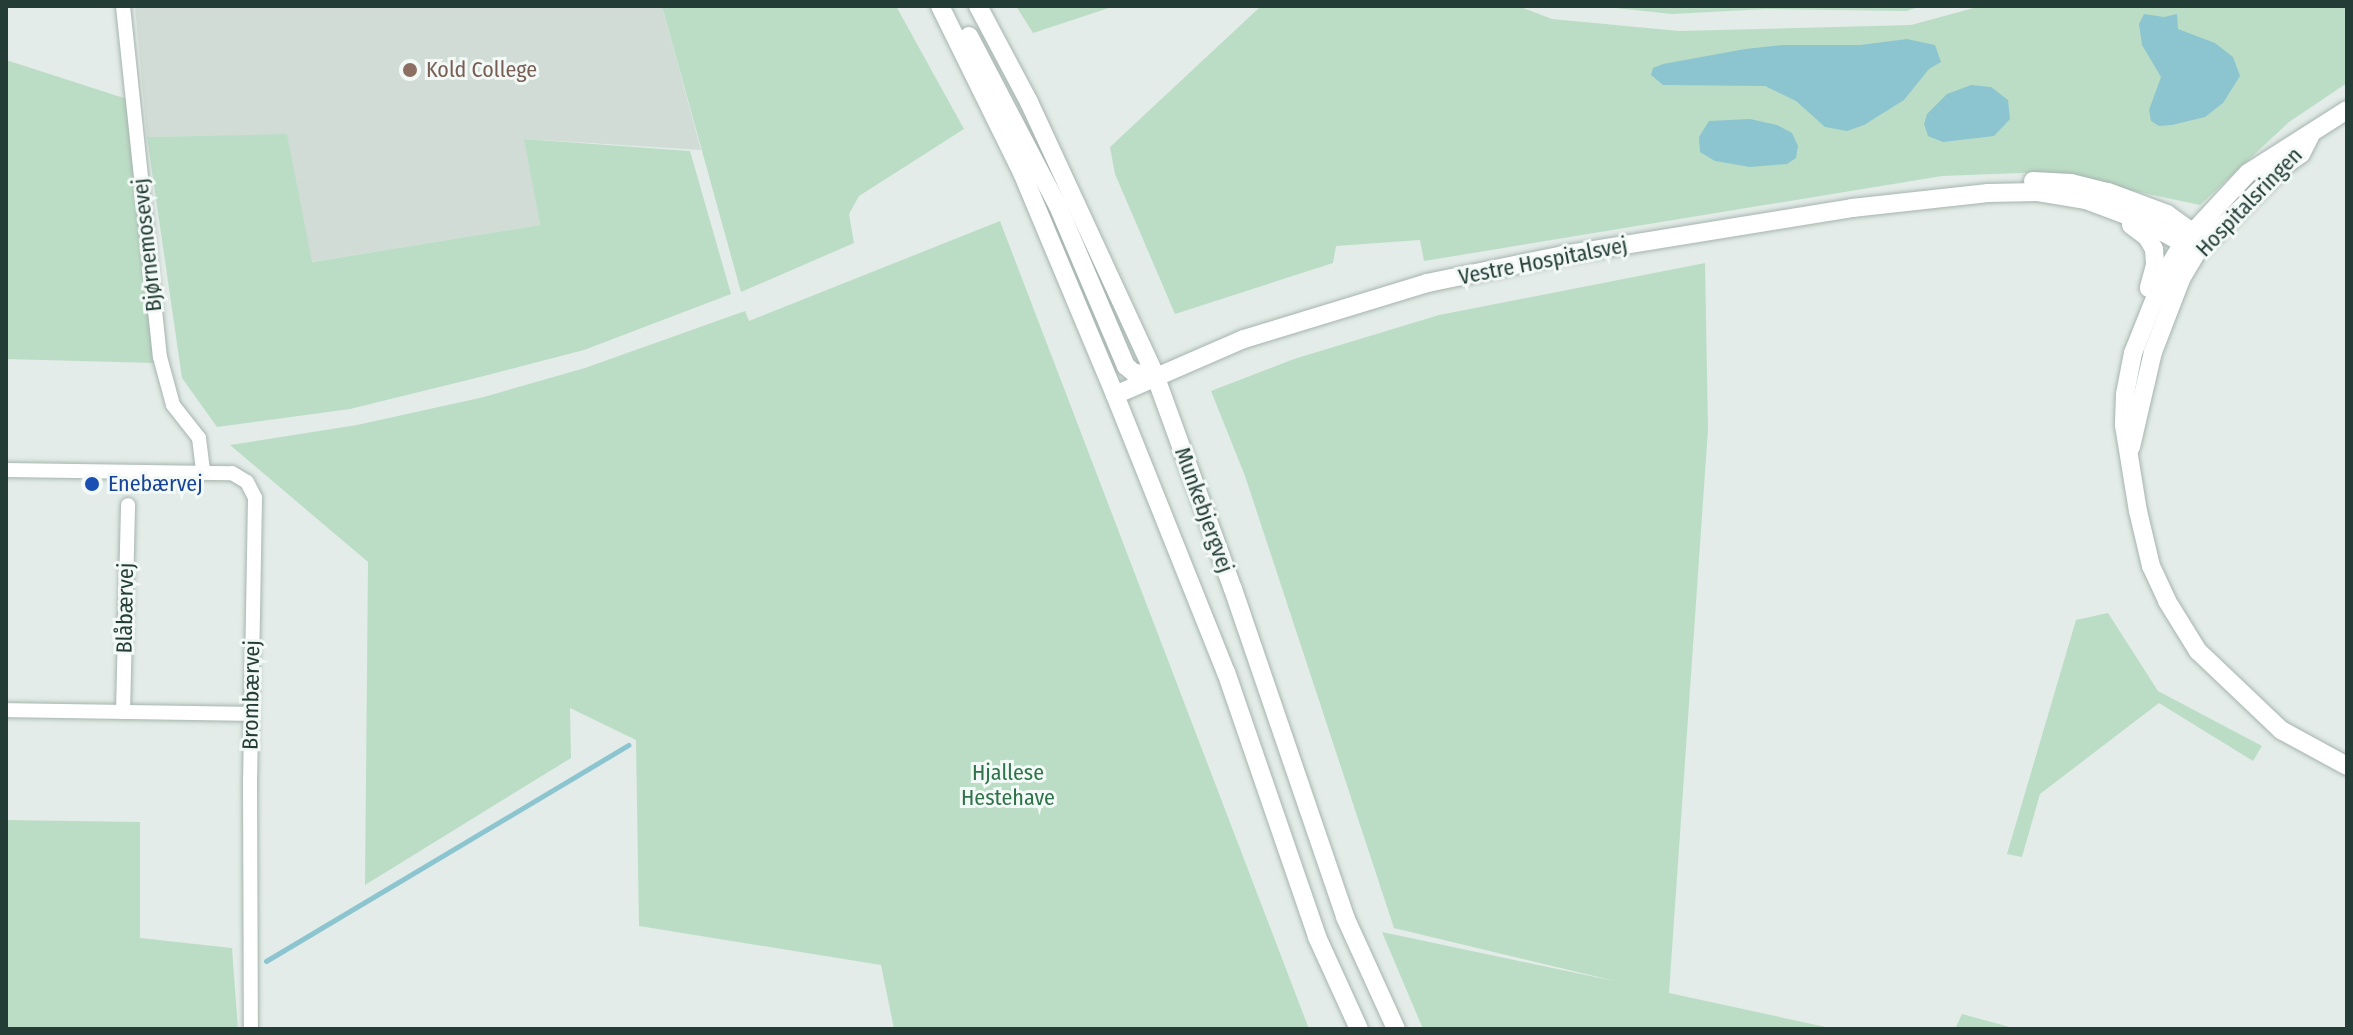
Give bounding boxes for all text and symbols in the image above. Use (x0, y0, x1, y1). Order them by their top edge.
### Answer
place label: Kold College (426, 57, 537, 83)
marker: Kold College (401, 61, 419, 79)
street label: Hospitalsringen (2190, 142, 2308, 262)
street label: Bjørnemosevej (127, 177, 167, 313)
street label: Vestre Hospitalsvej (1456, 232, 1630, 290)
street label: Munkebjergvej (1169, 444, 1239, 576)
place label: Enebærvej (108, 471, 203, 497)
marker: Enebærvej (83, 475, 101, 493)
street label: Blåbærvej (111, 562, 139, 654)
street label: Brombærvej (237, 640, 265, 750)
park label: Hjallese Hestehave (961, 759, 1055, 810)

